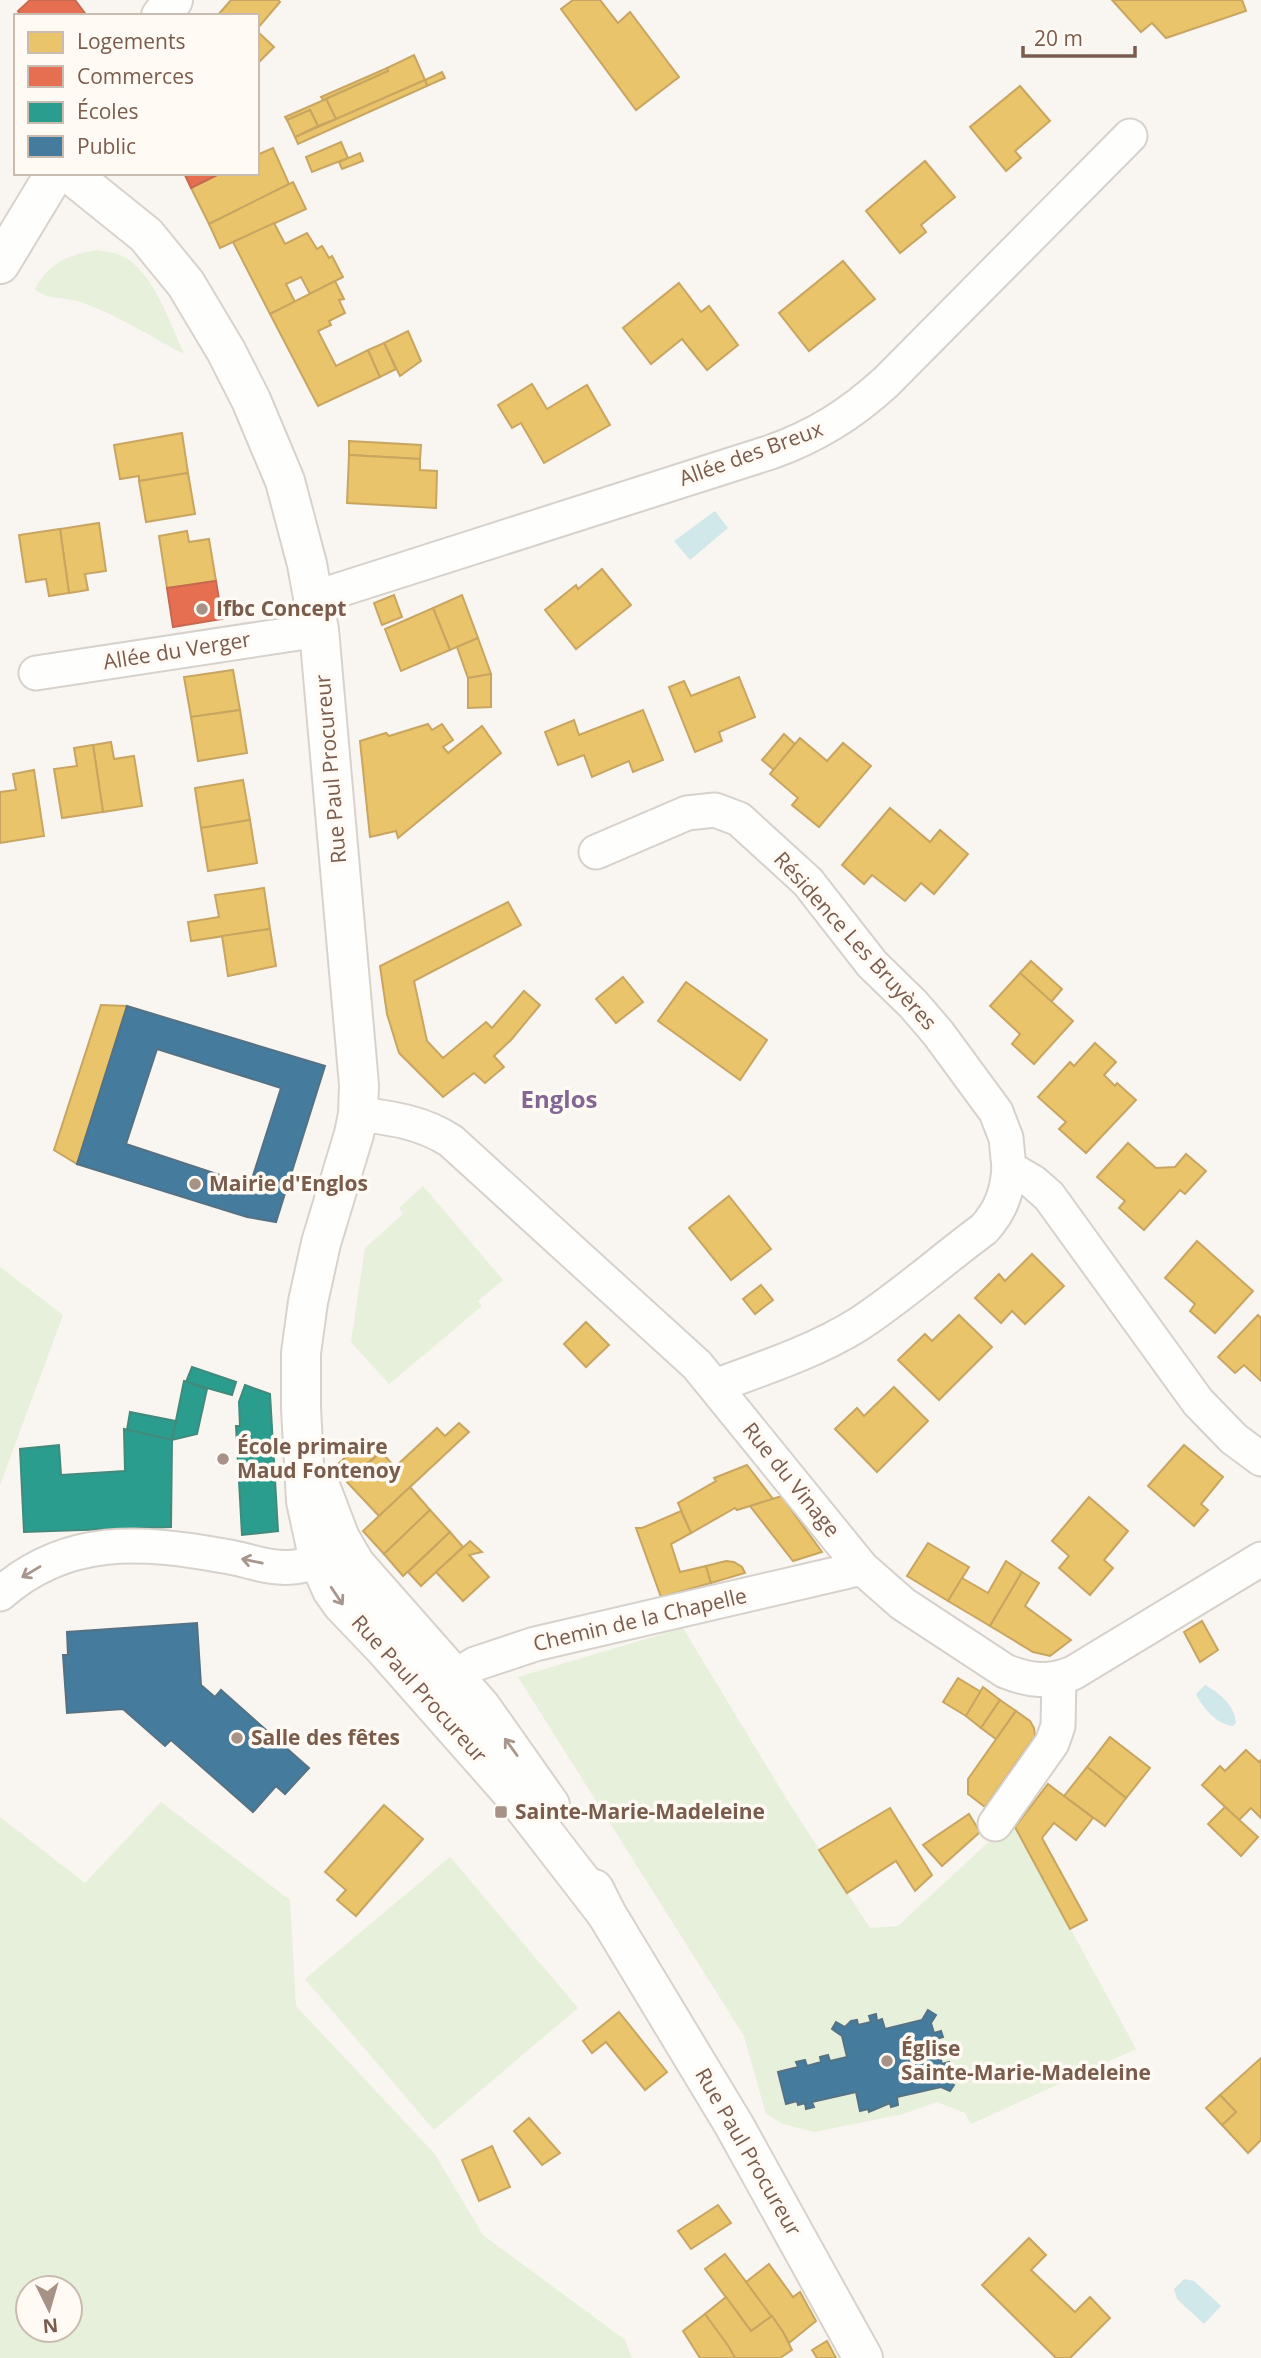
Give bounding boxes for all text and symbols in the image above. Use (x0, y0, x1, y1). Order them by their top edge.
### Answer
legend (14, 14, 259, 175)
scale bar (1023, 14, 1135, 58)
text: 20 m (1034, 24, 1083, 52)
text: Logements (77, 27, 185, 55)
text: Commerces (77, 62, 194, 90)
text: Écoles (77, 97, 138, 125)
text: Public (77, 132, 136, 160)
street label: Allée des Breux (675, 414, 826, 492)
place label: Ifbc Concept (216, 594, 346, 622)
marker: Ifbc Concept (194, 601, 210, 617)
street label: Allée du Verger (101, 624, 253, 675)
street label: Rue Paul Procureur (308, 673, 352, 865)
street label: Résidence Les Bruyères (768, 845, 943, 1035)
district label: Englos (521, 1082, 598, 1115)
place label: Mairie d'Englos (209, 1169, 368, 1197)
marker: Mairie d'Englos (187, 1176, 203, 1192)
street label: Rue du Vinage (737, 1416, 847, 1543)
place label: École primaire Maud Fontenoy (237, 1432, 401, 1484)
marker: École primaire Maud Fontenoy (215, 1451, 231, 1467)
one-way arrow (241, 1554, 264, 1568)
one-way arrow (21, 1565, 41, 1579)
street label: Chemin de la Chapelle (530, 1581, 749, 1657)
one-way arrow (330, 1586, 344, 1605)
street label: Rue Paul Procureur (346, 1608, 494, 1768)
place label: Salle des fêtes (251, 1723, 400, 1751)
marker: Salle des fêtes (229, 1730, 245, 1746)
one-way arrow (504, 1738, 519, 1757)
place label: Sainte-Marie-Madeleine (515, 1797, 765, 1825)
marker: Sainte-Marie-Madeleine (493, 1804, 509, 1820)
place label: Église Sainte-Marie-Madeleine (901, 2034, 1151, 2086)
marker: Église Sainte-Marie-Madeleine (879, 2053, 895, 2069)
street label: Rue Paul Procureur (689, 2062, 809, 2241)
north arrow (14, 2274, 84, 2344)
text: N (42, 2312, 59, 2340)

